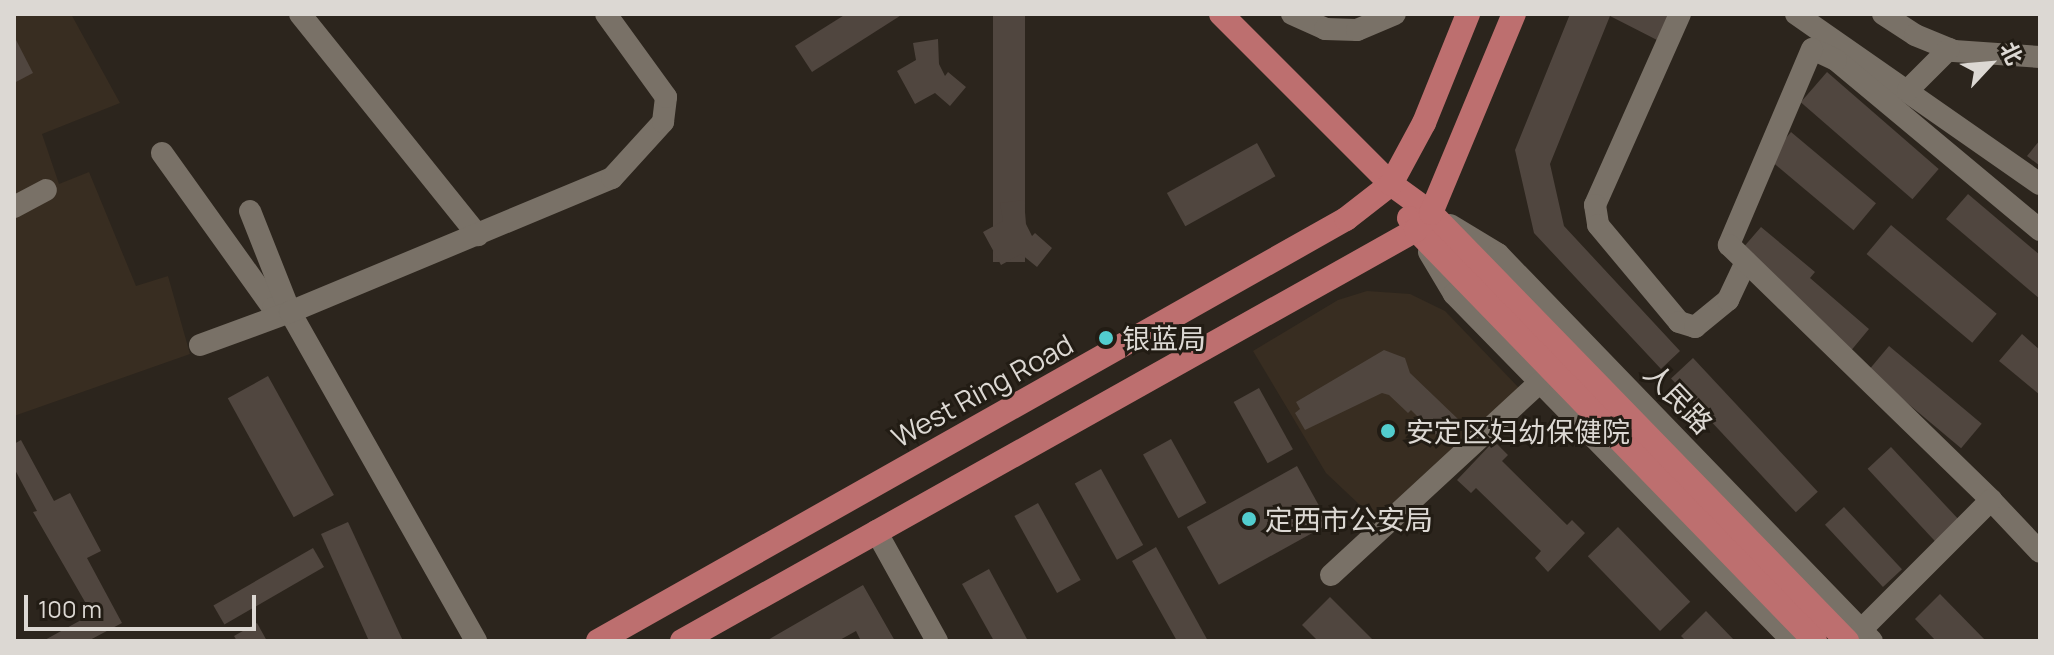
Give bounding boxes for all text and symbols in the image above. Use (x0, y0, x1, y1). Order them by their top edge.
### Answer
north arrow (1950, 24, 2030, 104)
text: 北 (1993, 37, 2030, 70)
place label: 银蓝局 (1122, 321, 1206, 355)
street label: West Ring Road (886, 326, 1078, 454)
marker: 银蓝局 (1097, 329, 1115, 347)
street label: 人民路 (1638, 356, 1720, 440)
place label: 安定区妇幼保健院 (1406, 414, 1630, 448)
marker: 安定区妇幼保健院 (1377, 420, 1399, 442)
place label: 定西市公安局 (1265, 502, 1433, 536)
marker: 定西市公安局 (1240, 510, 1258, 528)
scale bar (28, 579, 260, 629)
text: 100 m (38, 592, 102, 625)

